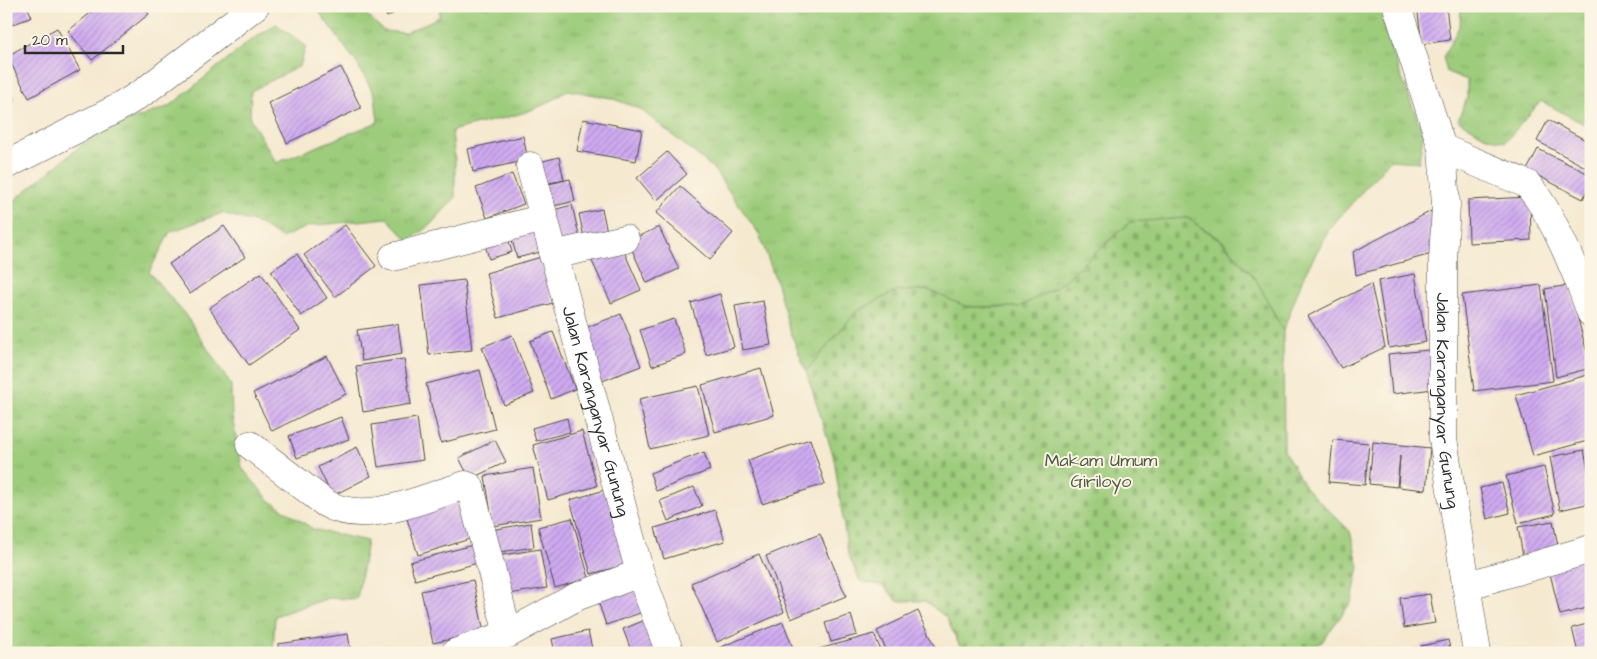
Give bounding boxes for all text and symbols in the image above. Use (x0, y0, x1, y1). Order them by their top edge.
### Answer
scale bar (25, 22, 122, 54)
text: 20 m (32, 30, 68, 51)
street label: Jalan Karanganyar Gunung (1430, 292, 1466, 510)
street label: Jalan Karanganyar Gunung (556, 303, 637, 519)
park label: Makam Umum Giriloyo (1045, 448, 1157, 495)

